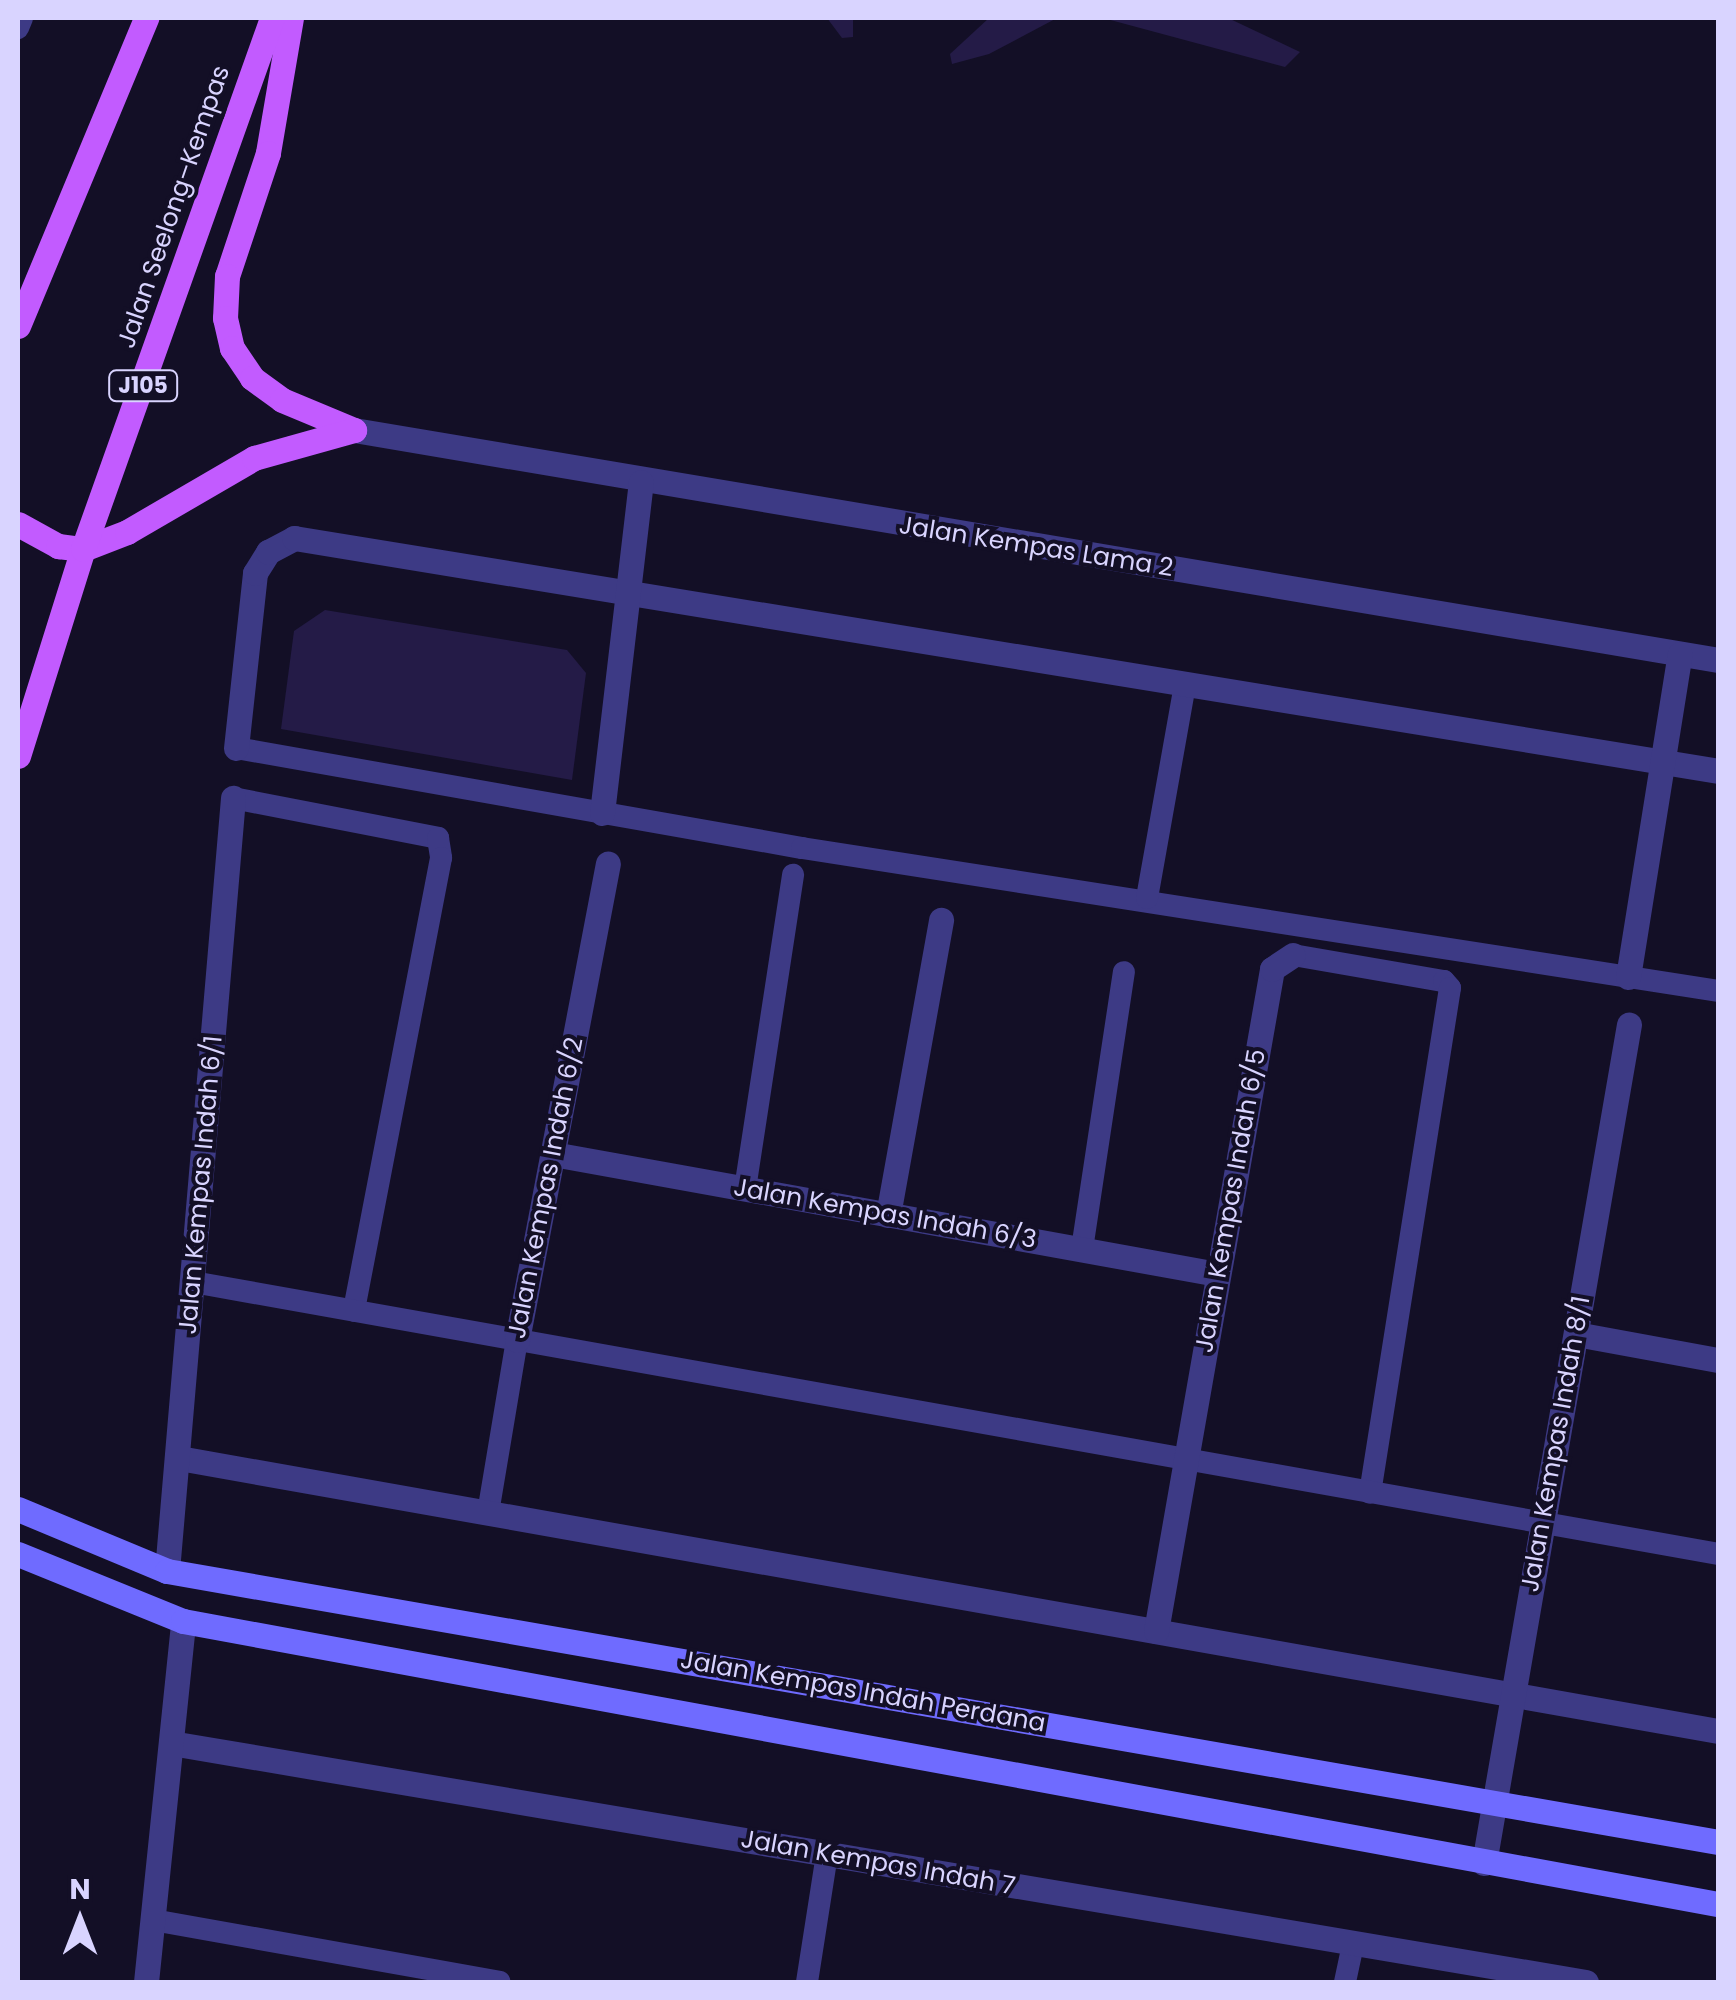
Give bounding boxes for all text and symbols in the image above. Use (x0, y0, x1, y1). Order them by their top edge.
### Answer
street label: Jalan Seelong–Kempas (112, 62, 236, 352)
road number: J105 (108, 369, 178, 403)
street label: Jalan Kempas Lama 2 (897, 511, 1175, 583)
street label: Jalan Kempas Indah 6/1 (173, 1034, 229, 1336)
street label: Jalan Kempas Indah 6/2 (502, 1035, 590, 1341)
street label: Jalan Kempas Indah 6/5 (1190, 1047, 1272, 1355)
street label: Jalan Kempas Indah 6/3 (731, 1173, 1039, 1255)
street label: Jalan Kempas Indah 8/1 (1515, 1294, 1597, 1594)
street label: Jalan Kempas Indah Perdana (678, 1645, 1048, 1739)
street label: Jalan Kempas Indah 7 (739, 1824, 1017, 1902)
north arrow (30, 1870, 130, 1970)
text: N (69, 1870, 91, 1909)

